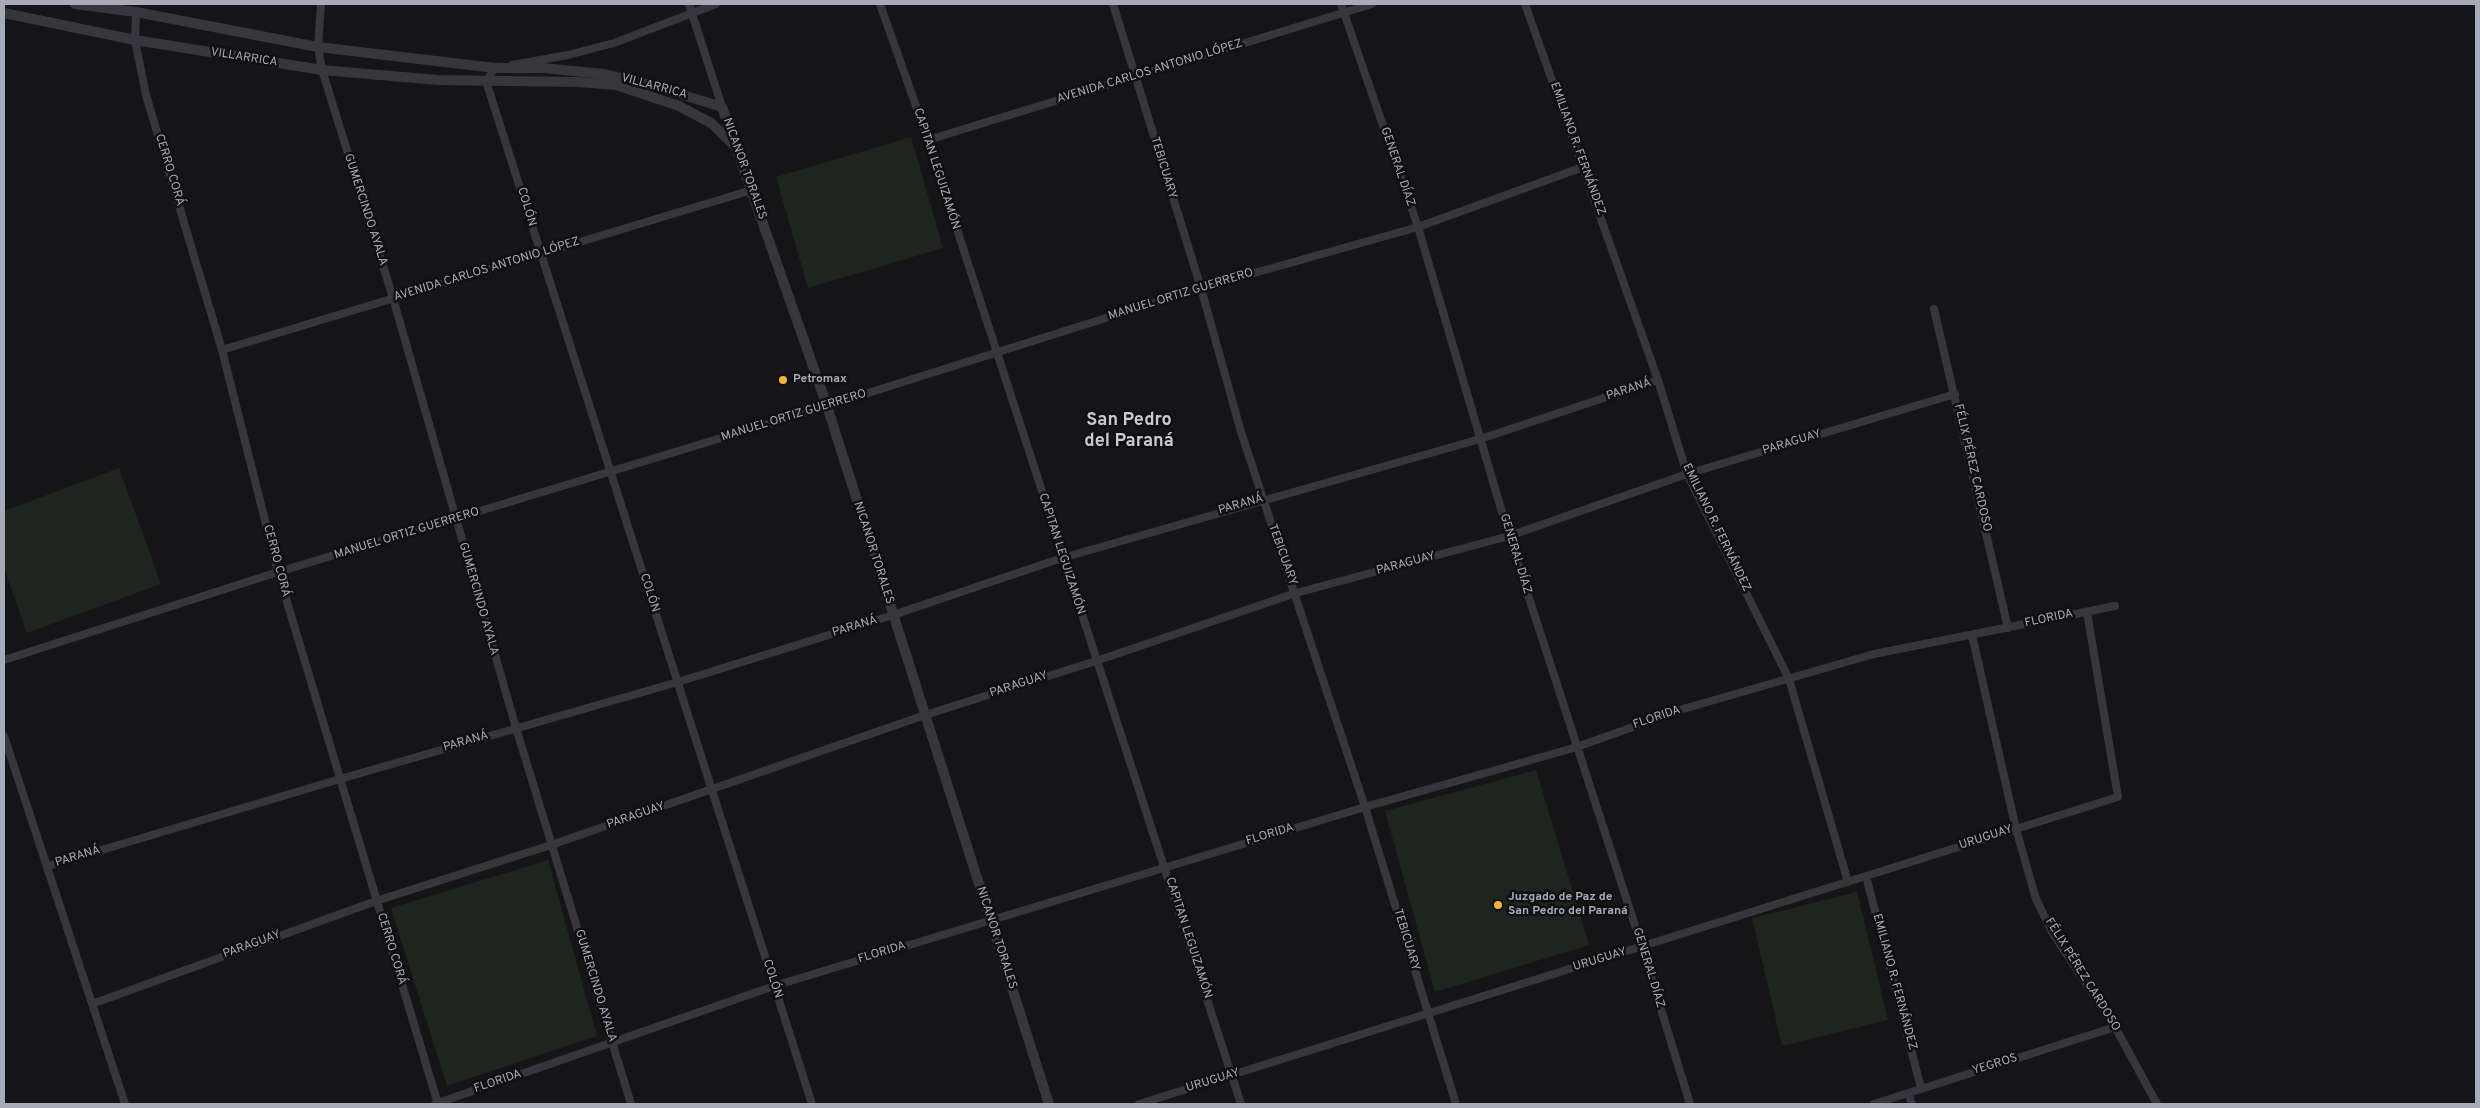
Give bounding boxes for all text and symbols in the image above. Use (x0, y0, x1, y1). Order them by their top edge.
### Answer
street label: AVENIDA CARLOS ANTONIO LÓPEZ (1055, 37, 1245, 107)
street label: VILLARRICA (209, 46, 279, 70)
street label: VILLARRICA (619, 71, 689, 103)
street label: EMILIANO R. FERNÁNDEZ (1546, 80, 1608, 218)
street label: CAPITAN LEGUIZAMÓN (910, 106, 962, 232)
street label: NICANOR TORALES (719, 116, 769, 222)
street label: GENERAL DÍAZ (1377, 125, 1417, 209)
street label: CERRO CORÁ (151, 132, 187, 208)
street label: TEBICUARY (1147, 135, 1179, 201)
street label: GUMERCINDO AYALA (340, 152, 390, 268)
street label: COLÓN (513, 186, 539, 228)
street label: AVENIDA CARLOS ANTONIO LÓPEZ (392, 235, 582, 305)
street label: MANUEL ORTIZ GUERRERO (1107, 266, 1255, 324)
place label: Petromax (793, 373, 847, 387)
marker: Petromax (777, 374, 789, 386)
street label: PARANÁ (1605, 376, 1653, 404)
street label: MANUEL ORTIZ GUERRERO (720, 387, 868, 445)
street label: FÉLIX PÉREZ CARDOSO (1950, 403, 1994, 533)
district label: San Pedro del Paraná (1084, 410, 1174, 452)
street label: PARAGUAY (1761, 427, 1823, 459)
street label: EMILIANO R. FERNÁNDEZ (1679, 462, 1753, 594)
street label: CAPITAN LEGUIZAMÓN (1035, 491, 1087, 617)
street label: PARANÁ (1217, 492, 1265, 518)
street label: NICANOR TORALES (850, 500, 896, 606)
street label: MANUEL ORTIZ GUERRERO (333, 505, 481, 563)
street label: GENERAL DÍAZ (1496, 512, 1534, 596)
street label: TEBICUARY (1264, 522, 1300, 588)
street label: CERRO CORÁ (259, 523, 293, 599)
street label: GUMERCINDO AYALA (455, 541, 501, 657)
street label: PARAGUAY (1375, 549, 1437, 579)
street label: COLÓN (636, 572, 662, 614)
street label: FLORIDA (2023, 607, 2075, 631)
street label: PARANÁ (831, 613, 879, 641)
street label: PARAGUAY (988, 669, 1050, 701)
street label: FLORIDA (1631, 703, 1683, 733)
street label: PARANÁ (442, 729, 490, 755)
street label: PARAGUAY (605, 799, 667, 833)
street label: FLORIDA (1244, 821, 1296, 849)
street label: URUGUAY (1958, 823, 2014, 853)
street label: PARANÁ (54, 843, 102, 871)
street label: CAPITAN LEGUIZAMÓN (1162, 875, 1214, 1001)
street label: NICANOR TORALES (973, 885, 1019, 991)
place label: Juzgado de Paz de San Pedro del Paraná (1508, 891, 1628, 919)
marker: Juzgado de Paz de San Pedro del Paraná (1492, 899, 1504, 911)
street label: TEBICUARY (1390, 907, 1422, 973)
street label: CERRO CORÁ (373, 911, 409, 987)
street label: EMILIANO R. FERNÁNDEZ (1869, 912, 1919, 1052)
street label: FÉLIX PÉREZ CARDOSO (2041, 916, 2123, 1034)
street label: GENERAL DÍAZ (1629, 926, 1667, 1010)
street label: PARAGUAY (221, 928, 283, 962)
street label: GUMERCINDO AYALA (571, 928, 619, 1044)
street label: FLORIDA (856, 939, 908, 967)
street label: URUGUAY (1572, 945, 1628, 975)
street label: COLÓN (759, 958, 785, 1000)
street label: YEGROS (1971, 1051, 2019, 1079)
street label: URUGUAY (1185, 1066, 1241, 1096)
street label: FLORIDA (472, 1067, 524, 1097)

